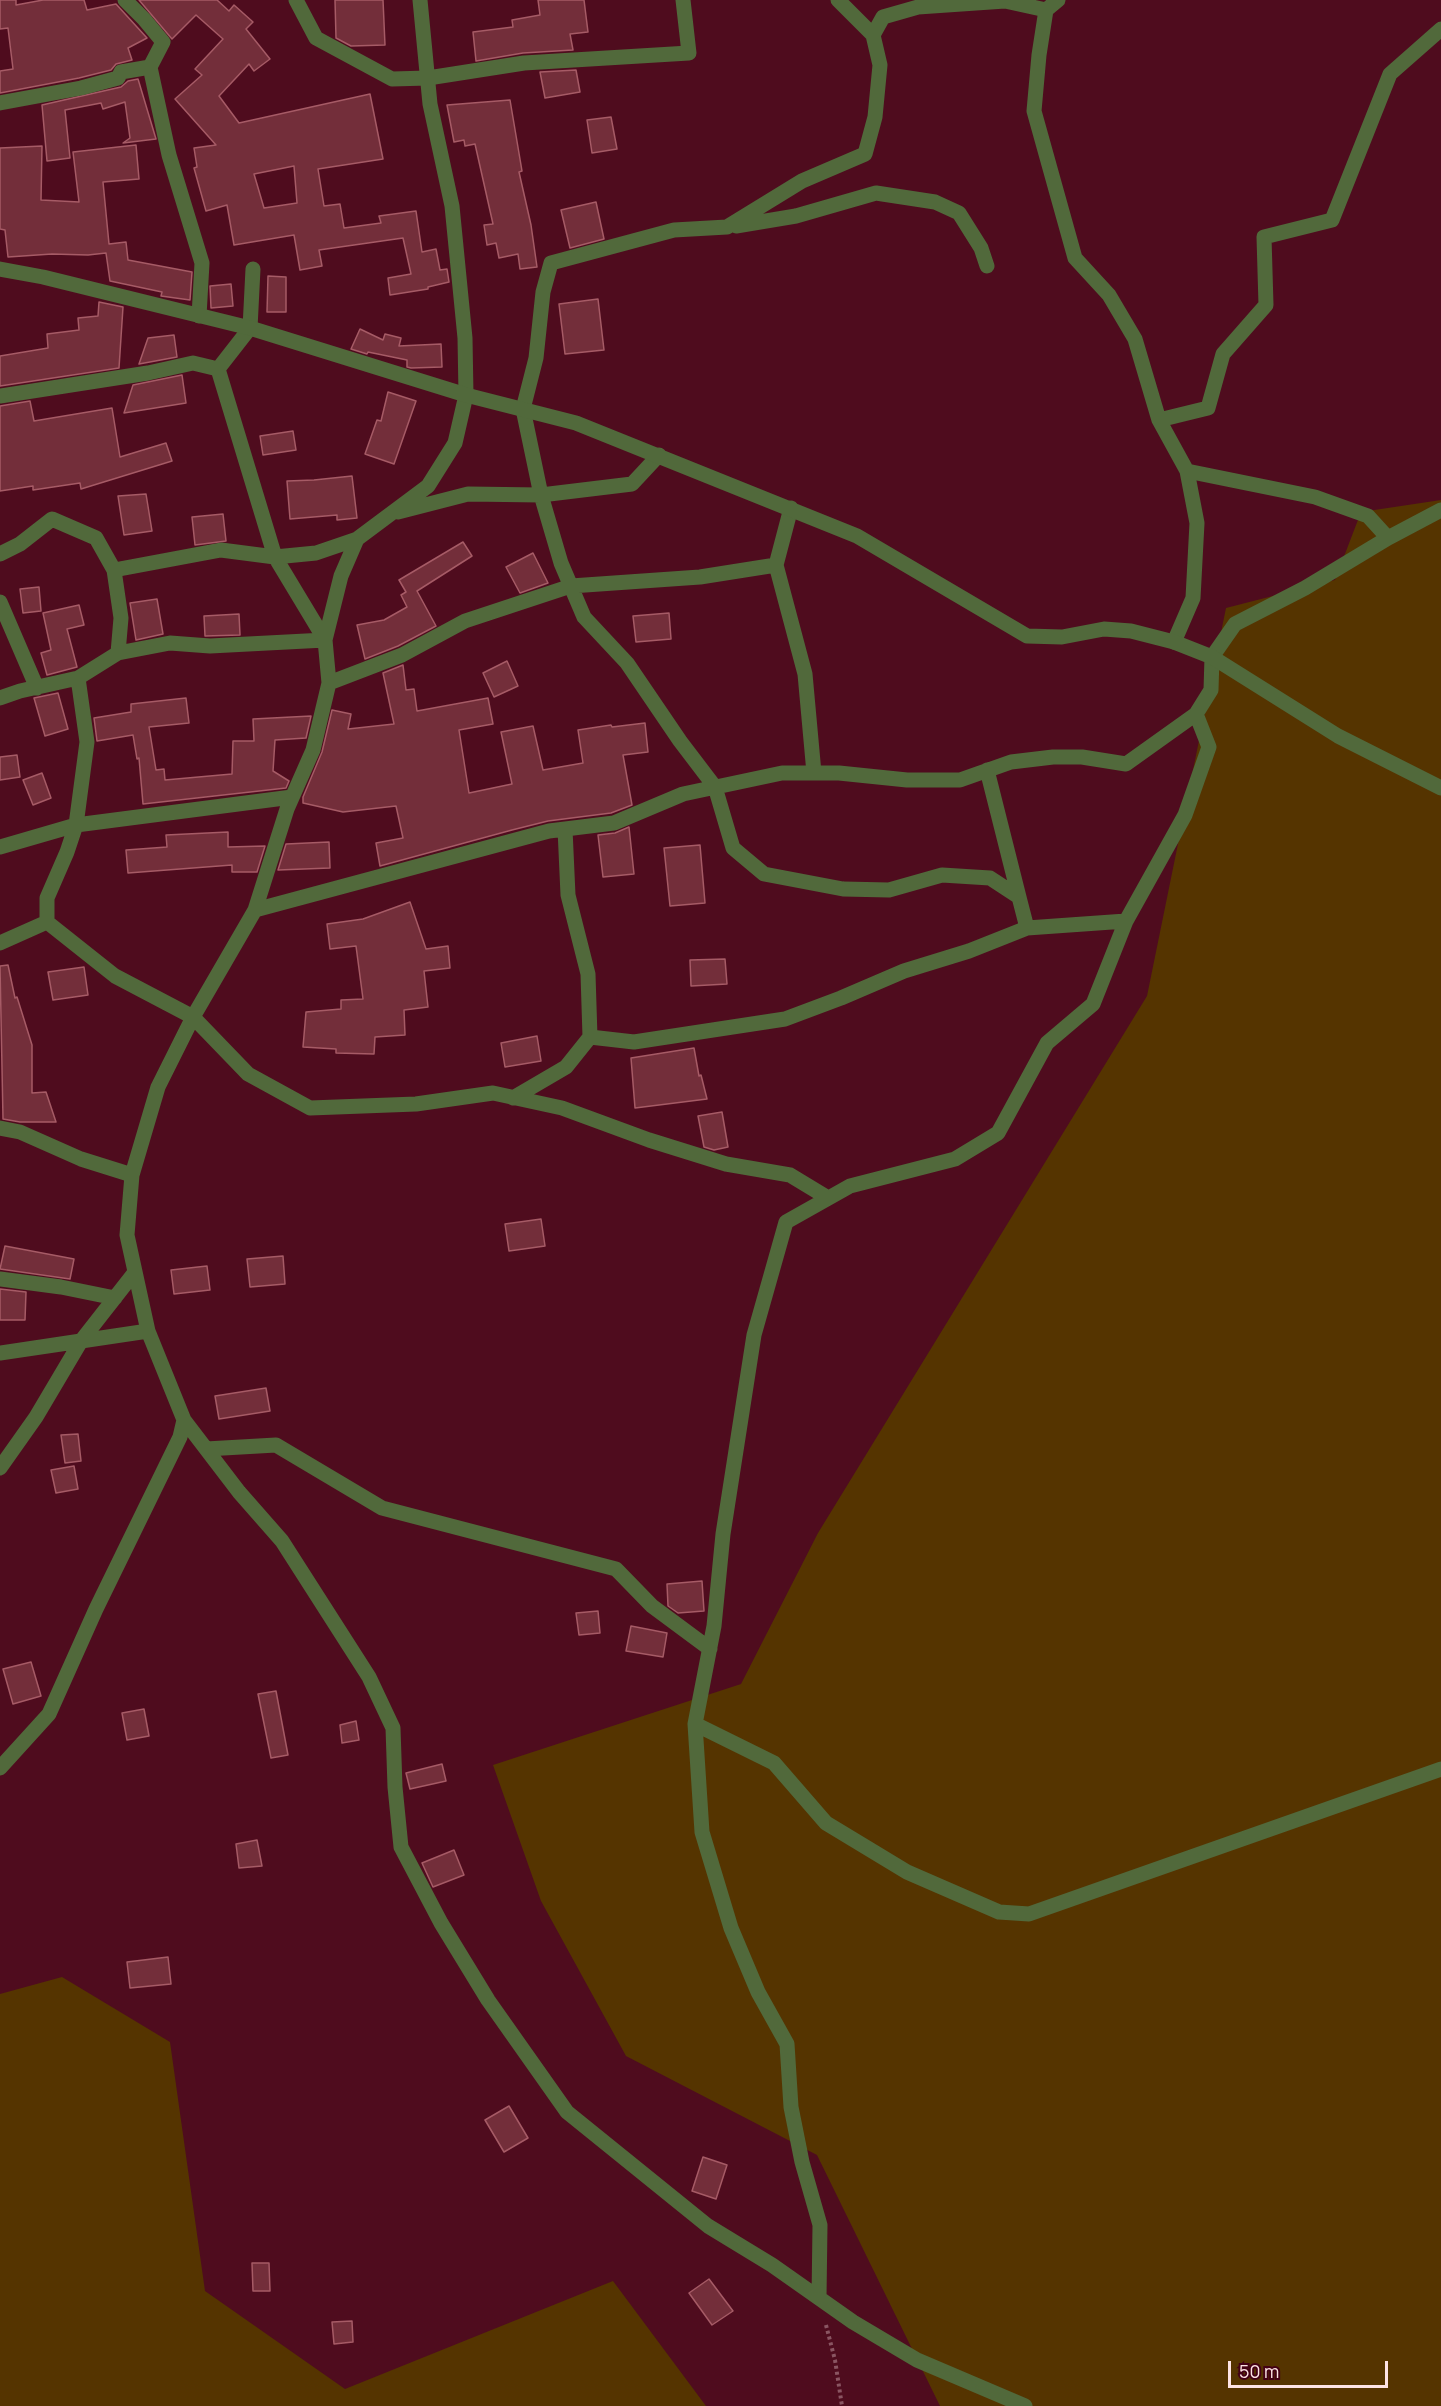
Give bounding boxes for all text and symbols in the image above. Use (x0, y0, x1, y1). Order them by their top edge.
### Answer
scale bar (1231, 2349, 1392, 2387)
text: 50 m (1239, 2359, 1279, 2383)

